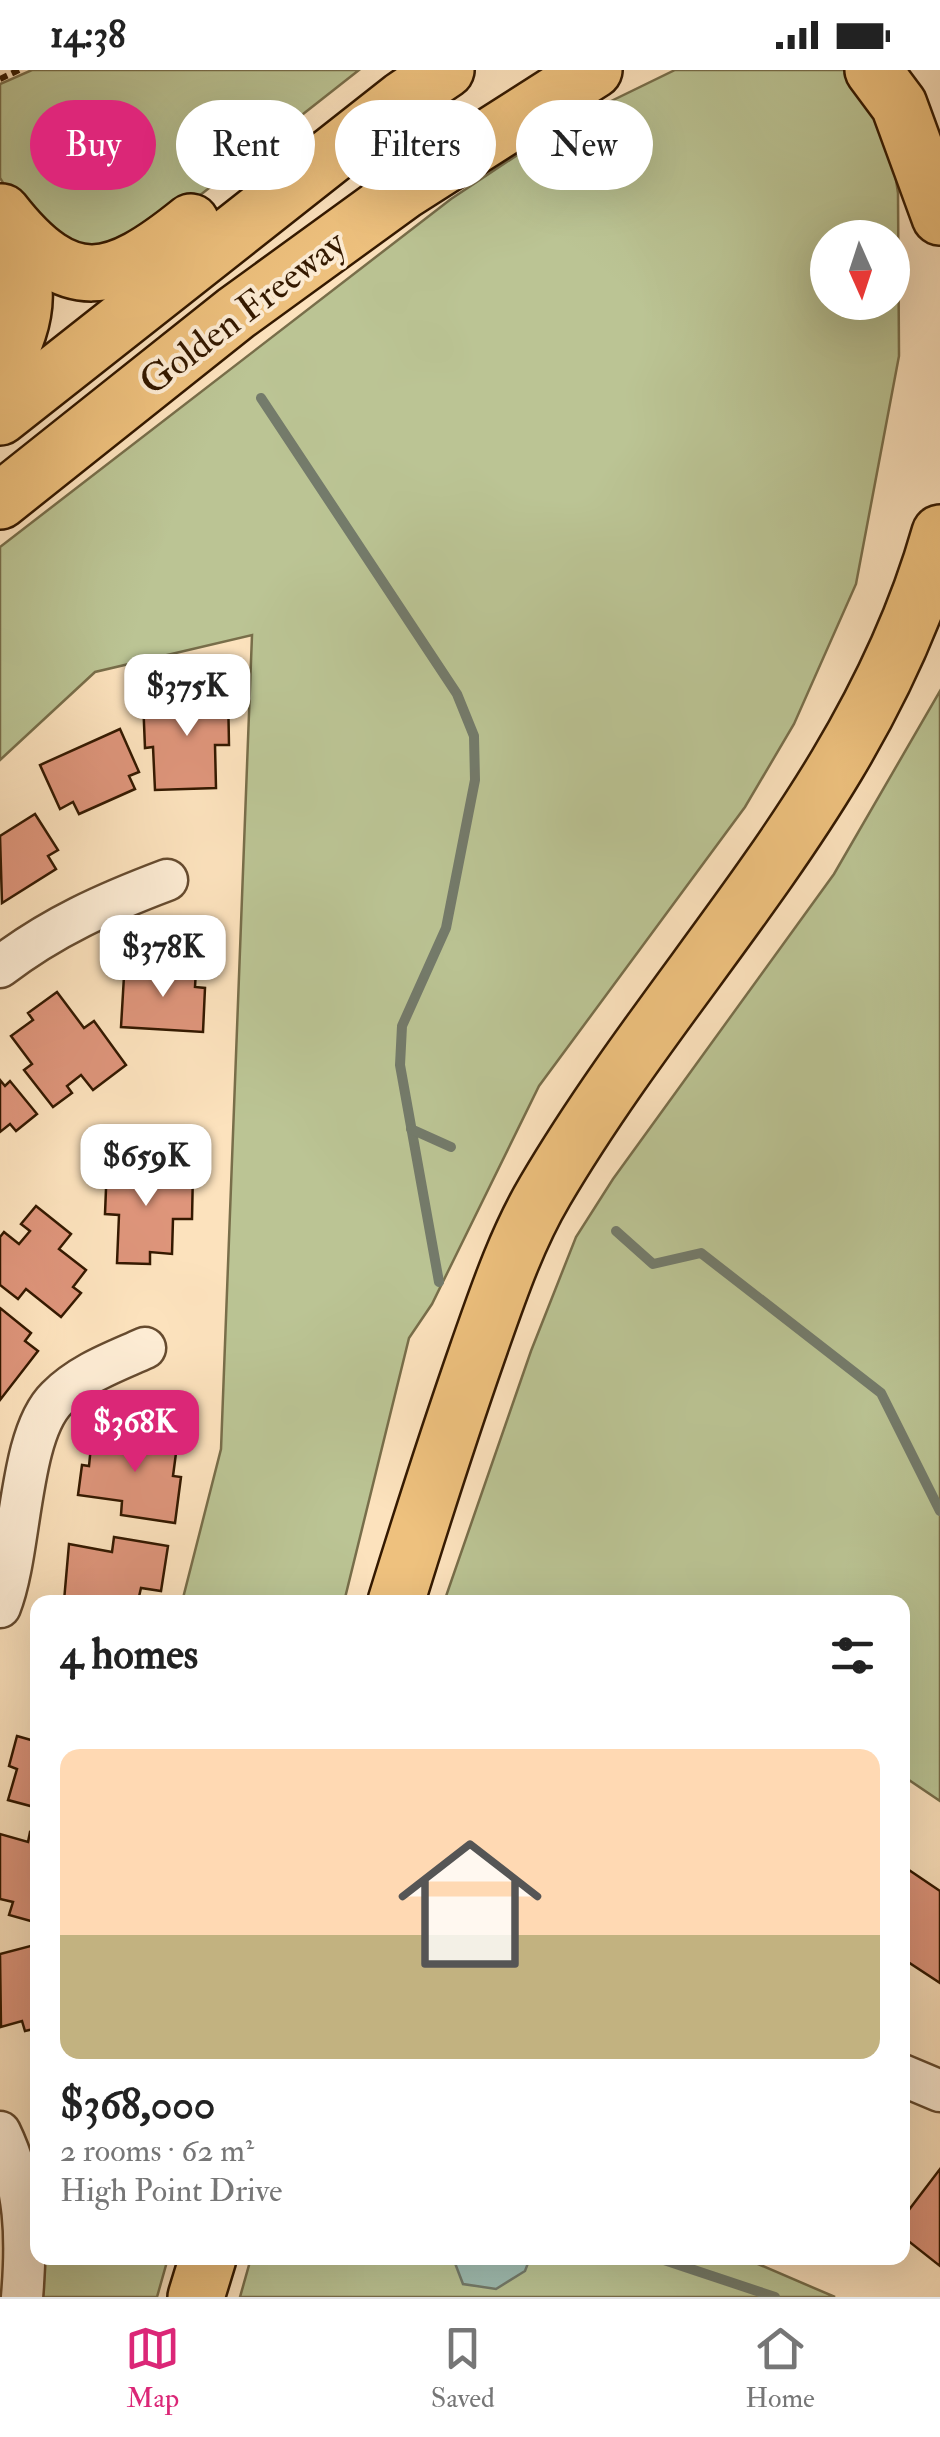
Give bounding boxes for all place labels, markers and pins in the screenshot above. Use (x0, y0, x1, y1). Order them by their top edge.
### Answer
pin: $375K (117, 654, 257, 739)
pin: $378K (93, 915, 233, 1000)
pin: $659K (76, 1124, 216, 1209)
pin: $368K (65, 1390, 205, 1475)

